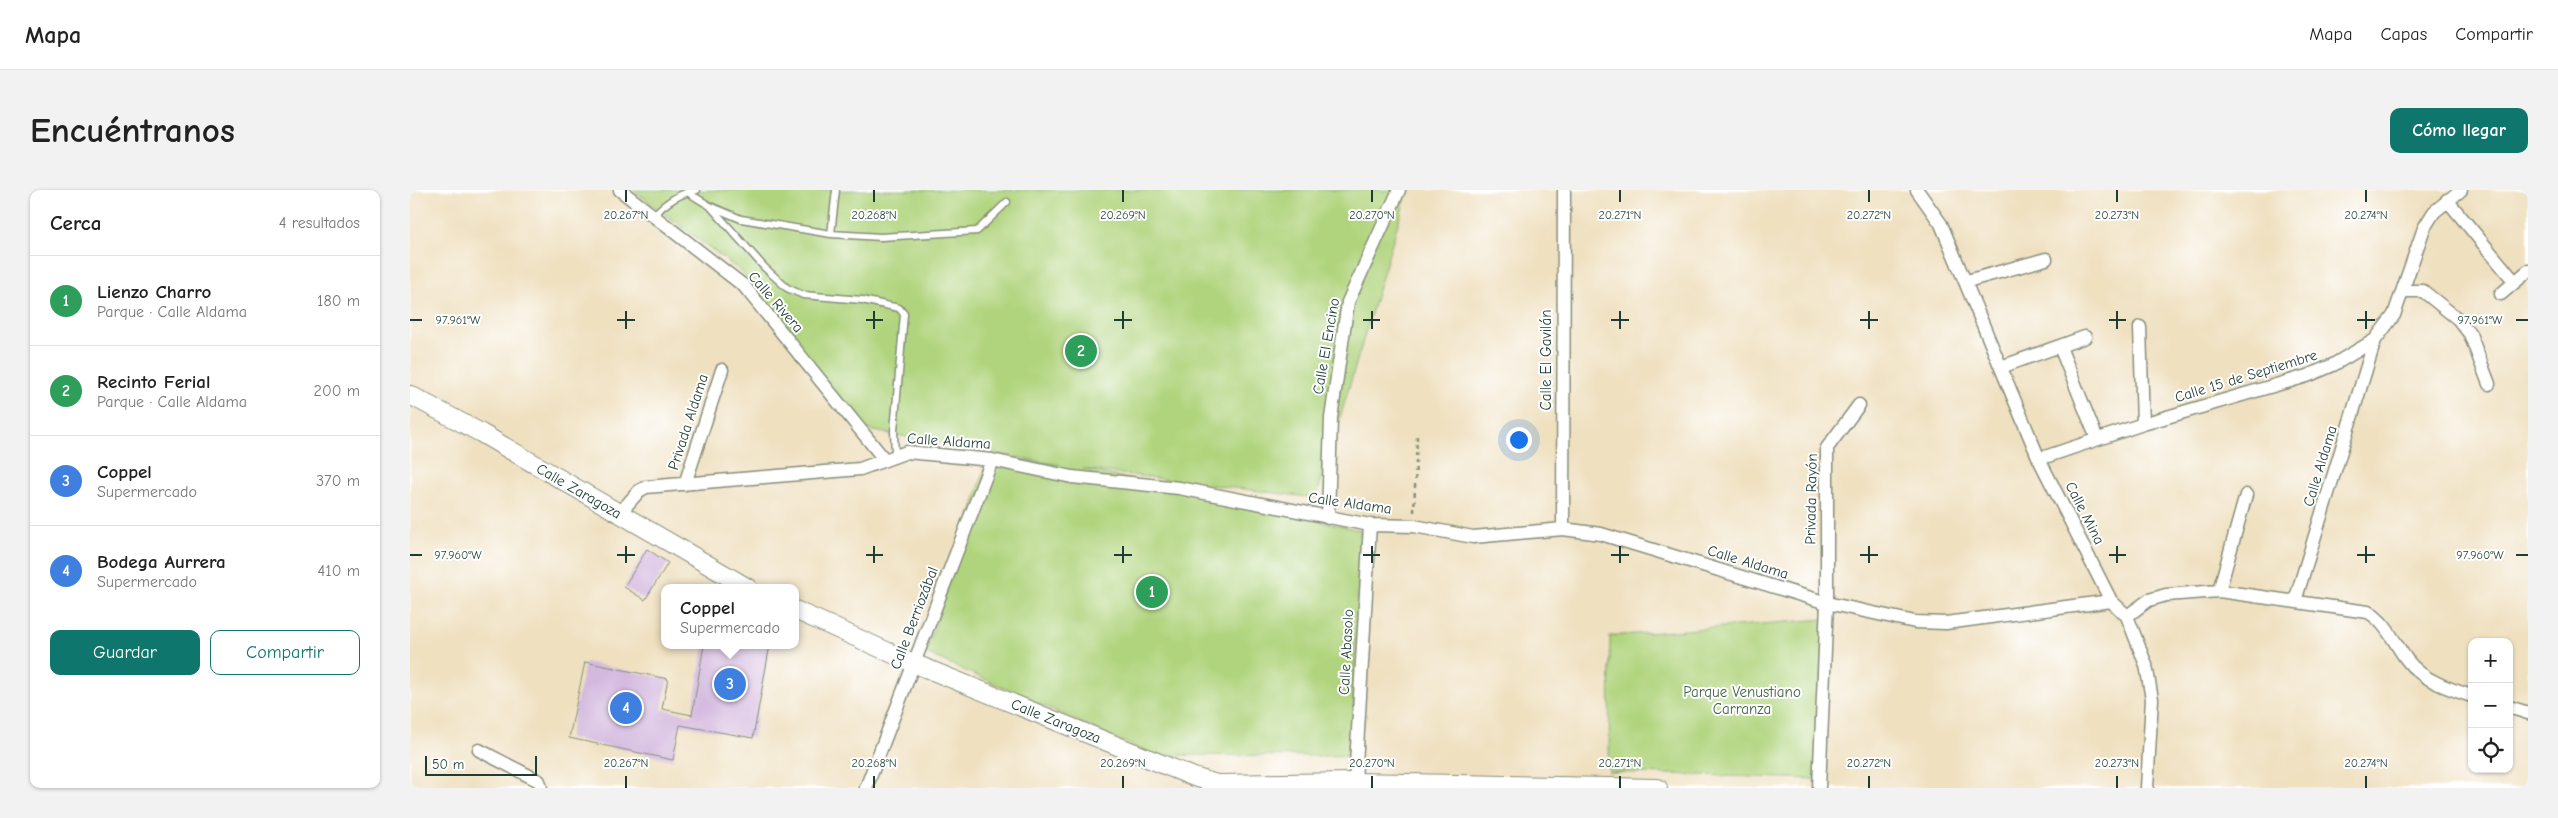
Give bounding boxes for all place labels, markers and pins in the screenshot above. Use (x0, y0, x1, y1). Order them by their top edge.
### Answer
pin: 2 (1065, 332, 1097, 370)
pin: 1 (1136, 573, 1168, 611)
pin: 3 (714, 665, 746, 703)
pin: 4 (610, 689, 642, 727)

